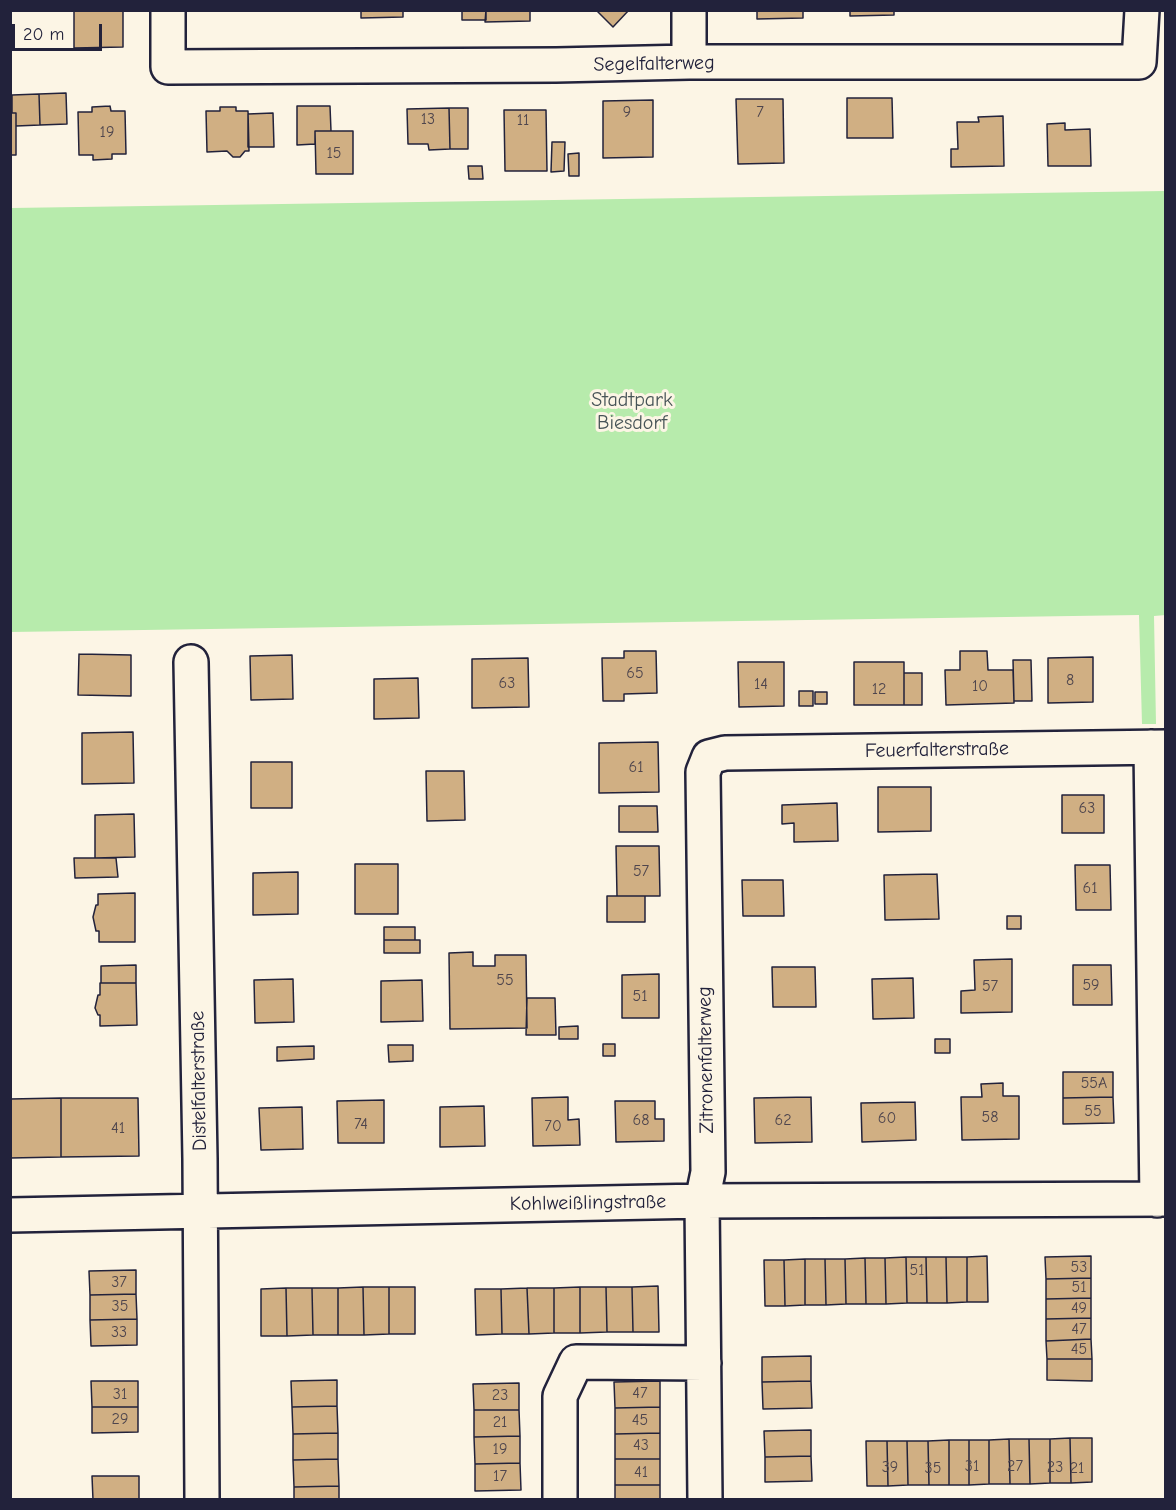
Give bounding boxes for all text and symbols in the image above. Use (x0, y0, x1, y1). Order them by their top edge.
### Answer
scale bar (15, 12, 105, 50)
text: 20 m (23, 24, 64, 45)
street label: Segelfalterweg (593, 51, 715, 77)
house number: 9 (623, 102, 631, 122)
house number: 7 (756, 102, 764, 122)
house number: 13 (421, 109, 435, 129)
house number: 11 (517, 110, 529, 130)
house number: 19 (100, 122, 114, 142)
house number: 15 (326, 143, 342, 163)
park label: Stadtpark Biesdorf (591, 388, 673, 435)
house number: 65 (626, 663, 644, 683)
house number: 8 (1066, 670, 1074, 690)
house number: 63 (499, 673, 515, 693)
house number: 14 (754, 674, 768, 694)
house number: 10 (972, 676, 988, 696)
house number: 12 (872, 679, 886, 699)
street label: Feuerfalterstraße (865, 737, 1009, 763)
house number: 61 (628, 757, 644, 777)
house number: 63 (1079, 798, 1095, 818)
house number: 57 (633, 861, 649, 881)
house number: 61 (1082, 878, 1098, 898)
house number: 55 (496, 970, 514, 990)
house number: 59 (1082, 975, 1100, 995)
house number: 57 (982, 976, 998, 996)
house number: 51 (632, 986, 648, 1006)
street label: Zitronenfalterweg (693, 986, 719, 1134)
street label: Distelfalterstraße (186, 1011, 212, 1151)
house number: 55A (1081, 1073, 1107, 1093)
house number: 55 (1084, 1101, 1102, 1121)
house number: 58 (982, 1107, 998, 1127)
house number: 60 (878, 1108, 896, 1128)
house number: 68 (633, 1110, 649, 1130)
house number: 62 (774, 1110, 792, 1130)
house number: 74 (354, 1114, 368, 1134)
house number: 70 (544, 1116, 562, 1136)
house number: 41 (111, 1118, 125, 1138)
street label: Kohlweißlingstraße (510, 1190, 666, 1216)
house number: 53 (1071, 1257, 1087, 1277)
house number: 51 (909, 1260, 925, 1280)
house number: 37 (111, 1272, 127, 1292)
house number: 51 (1071, 1277, 1087, 1297)
house number: 35 (112, 1296, 128, 1316)
house number: 49 (1071, 1298, 1087, 1318)
house number: 47 (1071, 1319, 1087, 1339)
house number: 33 (111, 1322, 127, 1342)
house number: 45 (1071, 1339, 1087, 1359)
house number: 47 (632, 1383, 648, 1403)
house number: 31 (113, 1384, 127, 1404)
house number: 23 (492, 1385, 508, 1405)
house number: 29 (112, 1409, 128, 1429)
house number: 45 (632, 1410, 648, 1430)
house number: 21 (493, 1412, 507, 1432)
house number: 43 (633, 1435, 649, 1455)
house number: 19 (493, 1439, 507, 1459)
house number: 31 (965, 1456, 979, 1476)
house number: 27 (1007, 1456, 1023, 1476)
house number: 39 (882, 1457, 898, 1477)
house number: 23 (1047, 1457, 1063, 1477)
house number: 35 (925, 1458, 941, 1478)
house number: 21 (1070, 1458, 1084, 1478)
house number: 41 (634, 1462, 648, 1482)
house number: 17 (493, 1466, 507, 1486)

